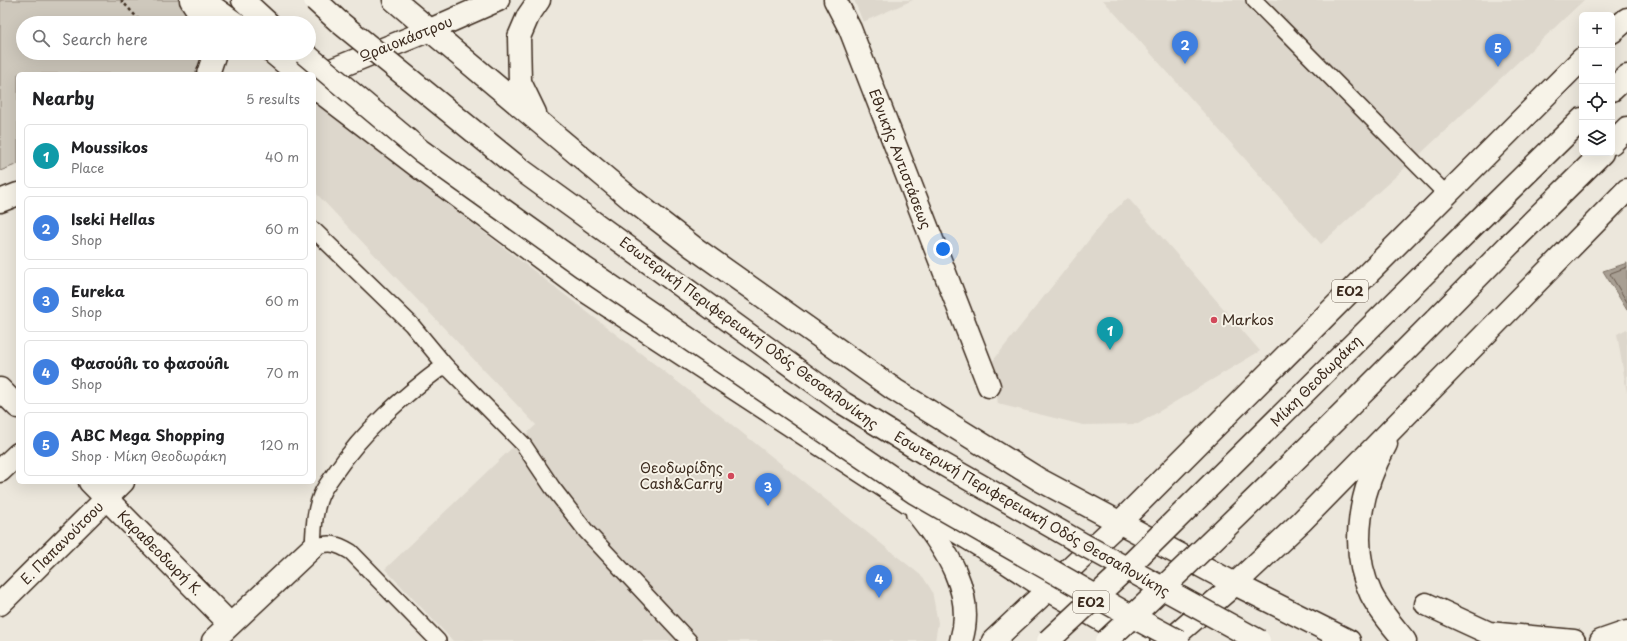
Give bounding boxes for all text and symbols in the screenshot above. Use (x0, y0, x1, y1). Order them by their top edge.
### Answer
street label: Ωραιοκάστρου (356, 10, 455, 67)
map controls (1579, 12, 1615, 156)
button: + (1579, 12, 1615, 48)
search box (16, 16, 316, 60)
icon: search (30, 27, 52, 49)
text: Search here (62, 27, 148, 50)
pin: 2 (1172, 31, 1198, 64)
pin: 5 (1485, 34, 1511, 67)
button: − (1579, 48, 1615, 84)
button: locate (1579, 84, 1615, 120)
text: Nearby (32, 85, 94, 111)
street label: Εθνικής Αντιστάσεως (864, 86, 937, 232)
text: 5 results (246, 89, 300, 108)
button: layers (1579, 120, 1615, 156)
text: Moussikos (71, 135, 148, 158)
text: 1 (43, 147, 49, 166)
text: 40 m (265, 147, 299, 166)
text: Place (71, 158, 104, 177)
text: Iseki Hellas (71, 207, 155, 230)
text: 2 (41, 219, 51, 238)
text: 60 m (265, 219, 299, 238)
text: Shop (71, 230, 102, 249)
street label: Εσωτερική Περιφερειακή Οδός Θεσσαλονίκης (615, 231, 883, 434)
your location (933, 239, 953, 259)
text: Eureka (71, 279, 125, 302)
road number: ΕΟ2 (1332, 280, 1368, 302)
text: 3 (42, 291, 50, 310)
text: 60 m (265, 291, 299, 310)
text: Shop (71, 302, 102, 321)
place label: Markos (1222, 309, 1274, 330)
marker: Markos (1209, 315, 1219, 325)
pin: 1 (1097, 317, 1123, 350)
street label: Μίκη Θεοδωράκη (1265, 330, 1366, 431)
text: Φασούλι το φασούλι (71, 351, 229, 374)
text: 4 (42, 363, 50, 382)
text: 70 m (266, 363, 299, 382)
text: Shop (71, 374, 102, 393)
text: ABC Mega Shopping (71, 423, 225, 446)
street label: Εσωτερική Περιφερειακή Οδός Θεσσαλονίκης (890, 426, 1174, 602)
text: 5 (42, 435, 50, 454)
text: 120 m (260, 435, 299, 454)
text: Shop · Μίκη Θεοδωράκη (71, 446, 227, 465)
place label: Θεοδωρίδης Cash&Carry (639, 457, 723, 494)
marker: Θεοδωρίδης Cash&Carry (726, 471, 736, 481)
pin: 3 (755, 473, 781, 506)
street label: Ε. Παπανούτσου (15, 496, 108, 589)
street label: Καραθεοδωρή Κ. (113, 505, 208, 600)
pin: 4 (866, 565, 892, 598)
road number: ΕΟ2 (1073, 591, 1109, 613)

